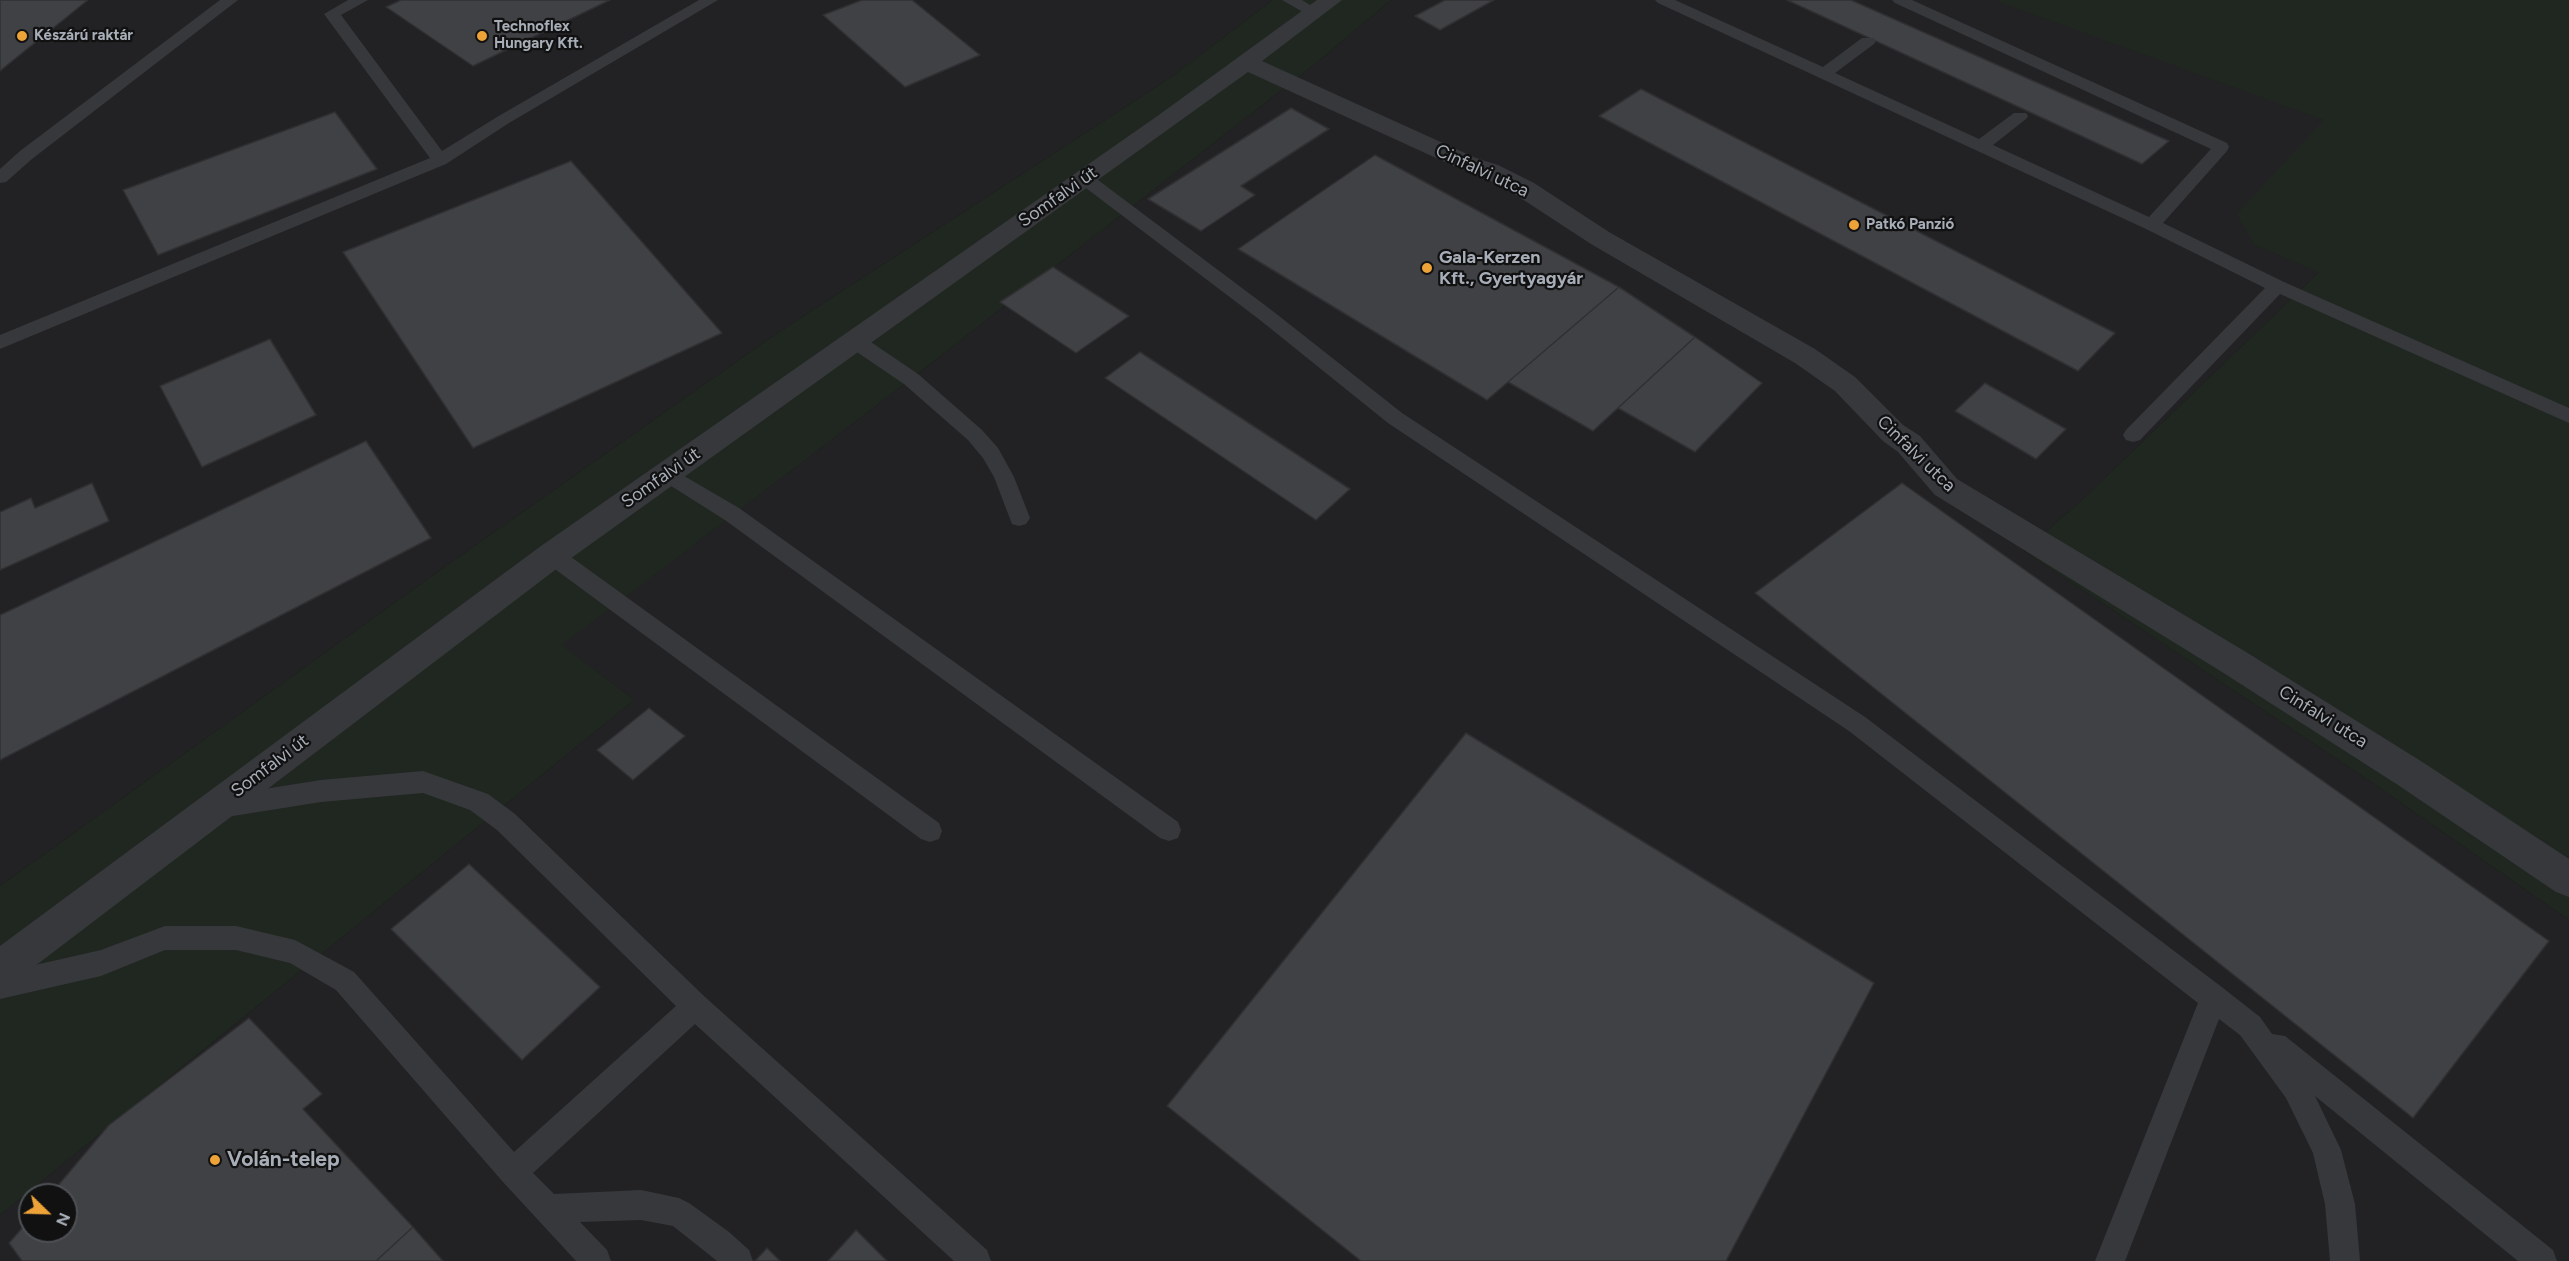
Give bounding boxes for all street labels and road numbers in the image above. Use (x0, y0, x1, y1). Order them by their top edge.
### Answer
street label: Cinfalvi utca (1432, 140, 1532, 202)
street label: Somfalvi út (1014, 162, 1102, 232)
street label: Cinfalvi utca (1872, 411, 1960, 497)
street label: Somfalvi út (617, 443, 705, 513)
street label: Cinfalvi utca (2275, 681, 2371, 753)
street label: Somfalvi út (227, 730, 313, 802)

